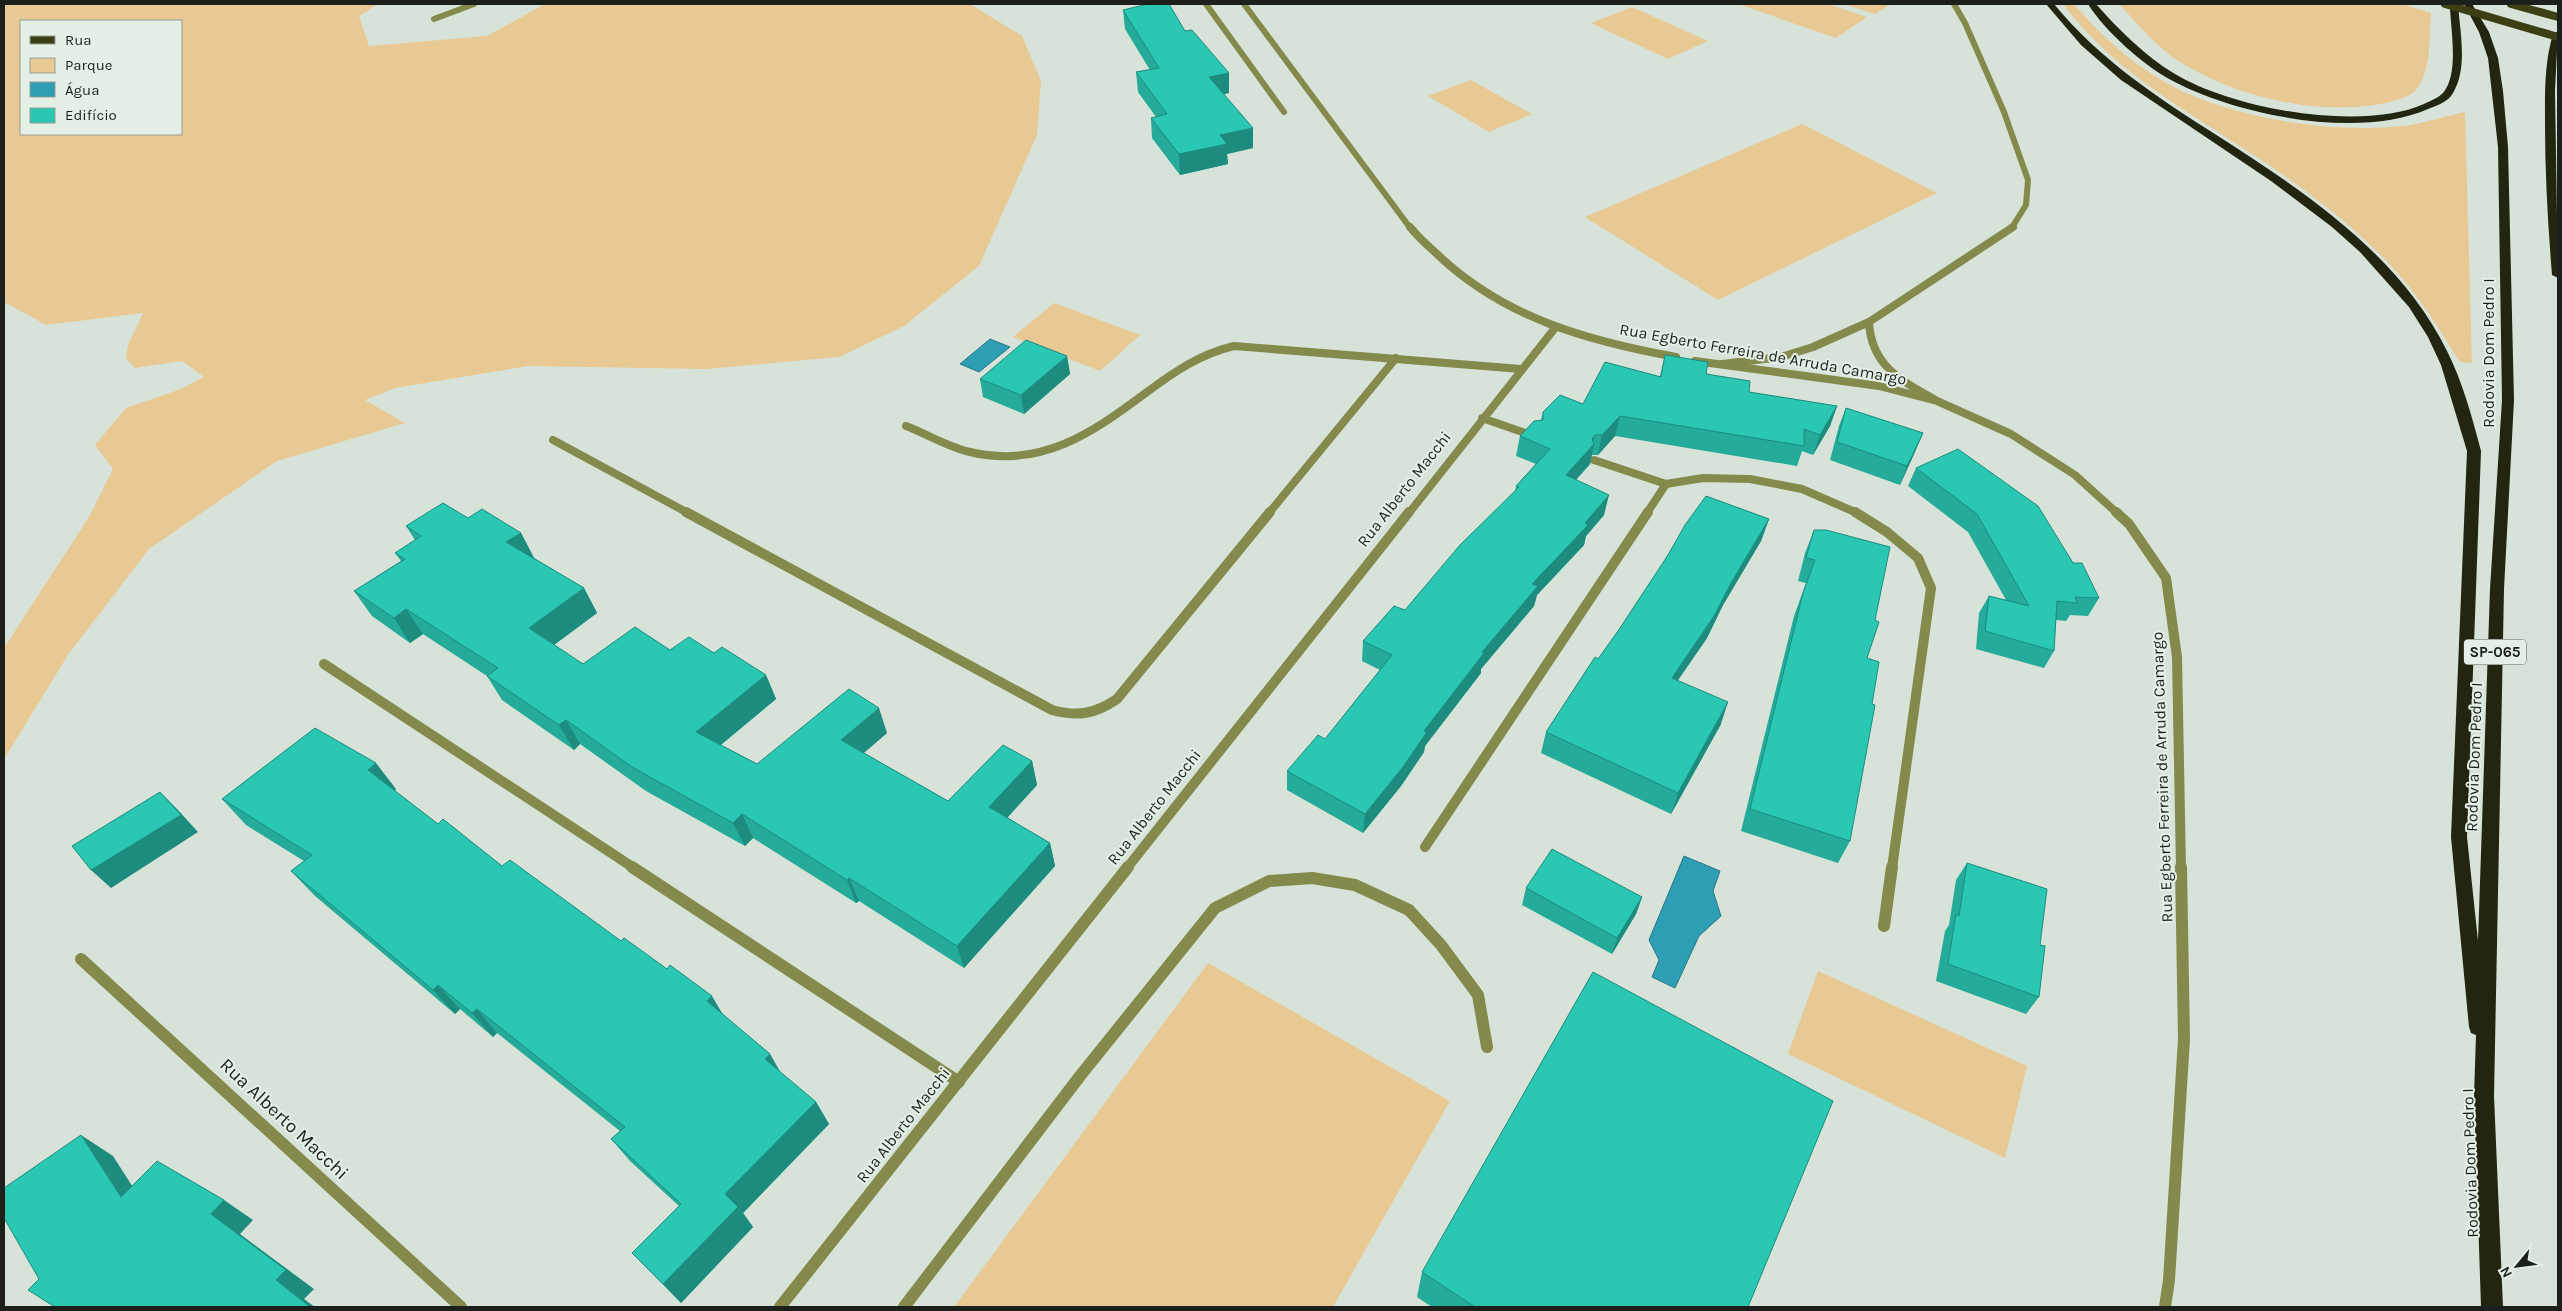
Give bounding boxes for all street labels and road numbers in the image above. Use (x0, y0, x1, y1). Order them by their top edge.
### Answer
street label: Rodovia Dom Pedro I (2479, 278, 2498, 428)
street label: Rua Egberto Ferreira de Arruda Camargo (1618, 319, 1908, 389)
street label: Rua Alberto Macchi (1353, 428, 1455, 550)
street label: Rua Egberto Ferreira de Arruda Camargo (2147, 631, 2177, 923)
road number: SP-065 (2464, 640, 2526, 664)
street label: Rodovia Dom Pedro I (2462, 682, 2486, 832)
street label: Rua Alberto Macchi (1103, 746, 1205, 868)
street label: Rua Alberto Macchi (215, 1054, 353, 1184)
street label: Rua Alberto Macchi (852, 1064, 954, 1186)
street label: Rodovia Dom Pedro I (2458, 1088, 2482, 1238)

